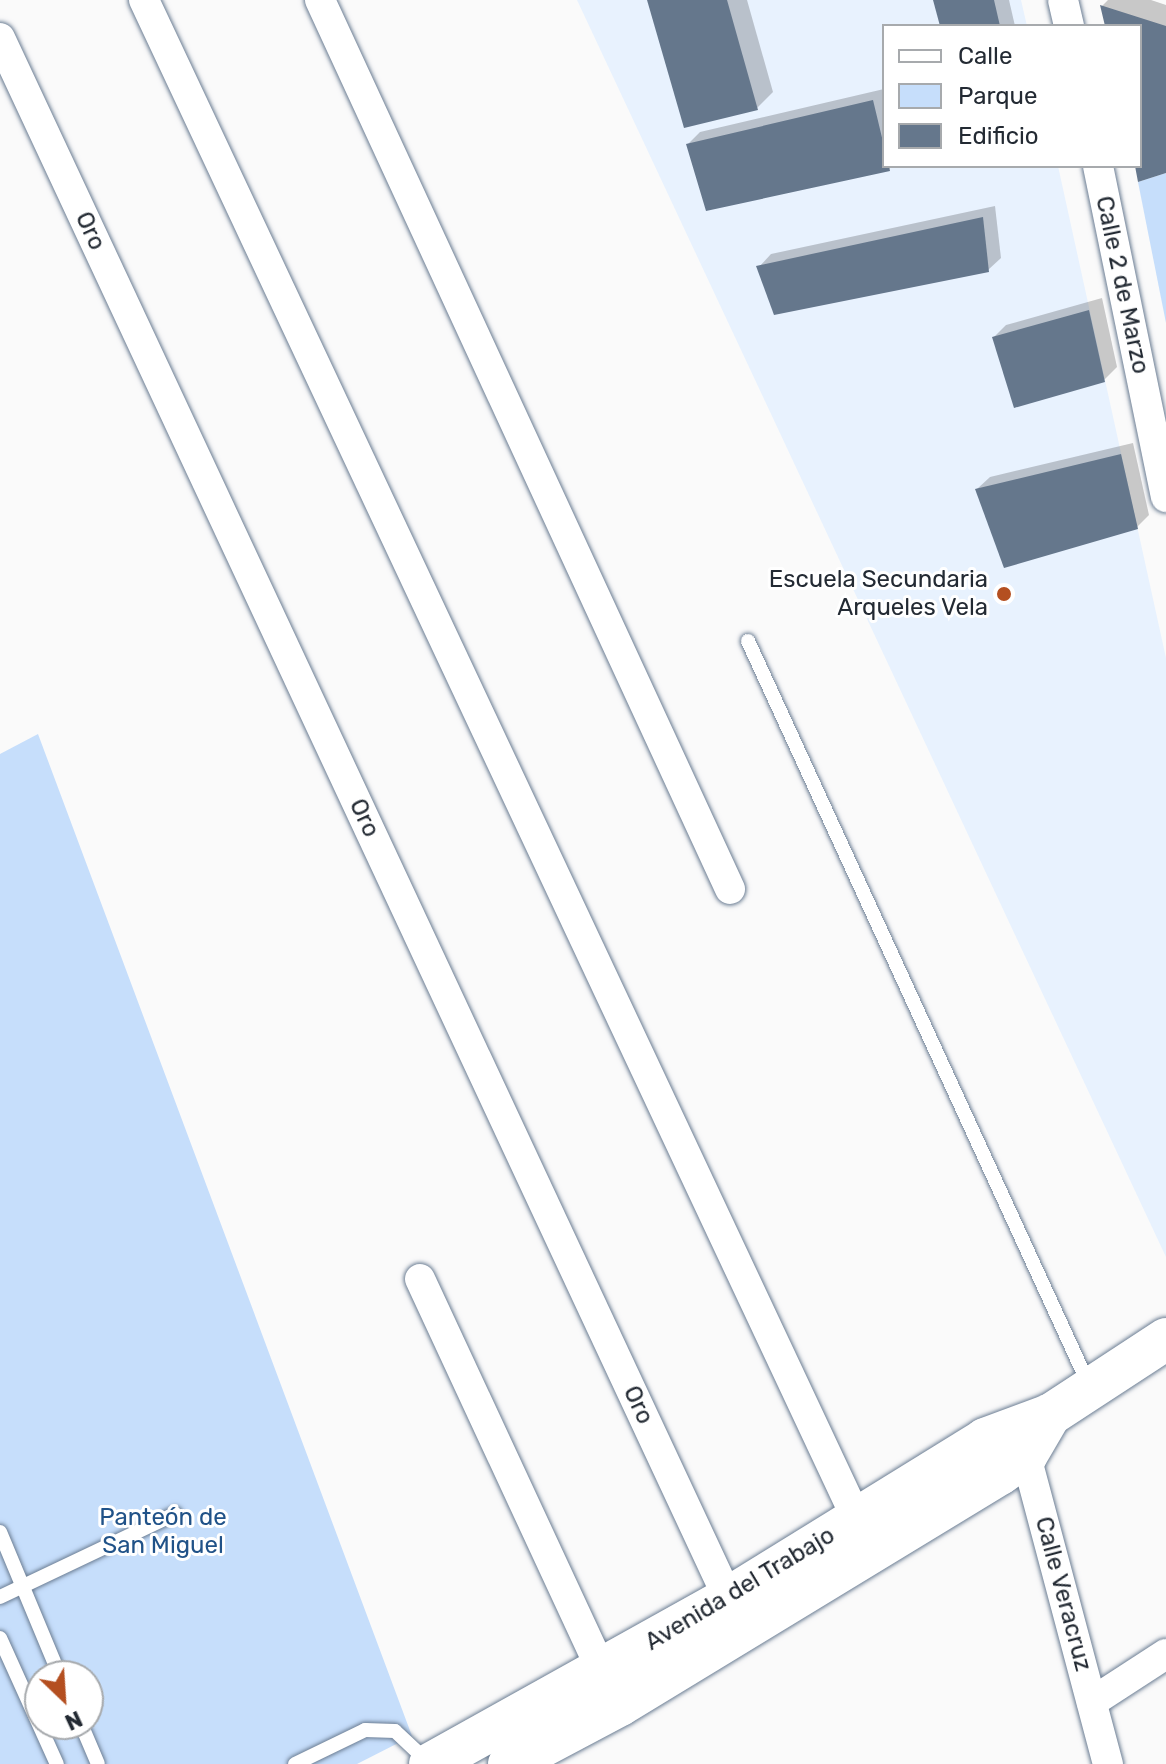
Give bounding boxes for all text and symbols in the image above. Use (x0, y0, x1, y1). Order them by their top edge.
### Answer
legend (882, 24, 1142, 168)
text: Calle (958, 42, 1012, 70)
text: Parque (958, 82, 1037, 110)
text: Edificio (958, 122, 1039, 150)
street label: Calle 2 de Marzo (1089, 193, 1155, 377)
street label: Oro (69, 207, 111, 255)
place label: Escuela Secundaria Arqueles Vela (769, 566, 988, 622)
marker: Escuela Secundaria Arqueles Vela (995, 585, 1013, 603)
street label: Oro (343, 794, 385, 842)
street label: Oro (617, 1381, 659, 1429)
park label: Panteón de San Miguel (99, 1504, 227, 1560)
street label: Calle Veracruz (1028, 1513, 1098, 1675)
street label: Avenida del Trabajo (640, 1521, 840, 1657)
north arrow (24, 1660, 104, 1740)
text: N (61, 1705, 86, 1736)

